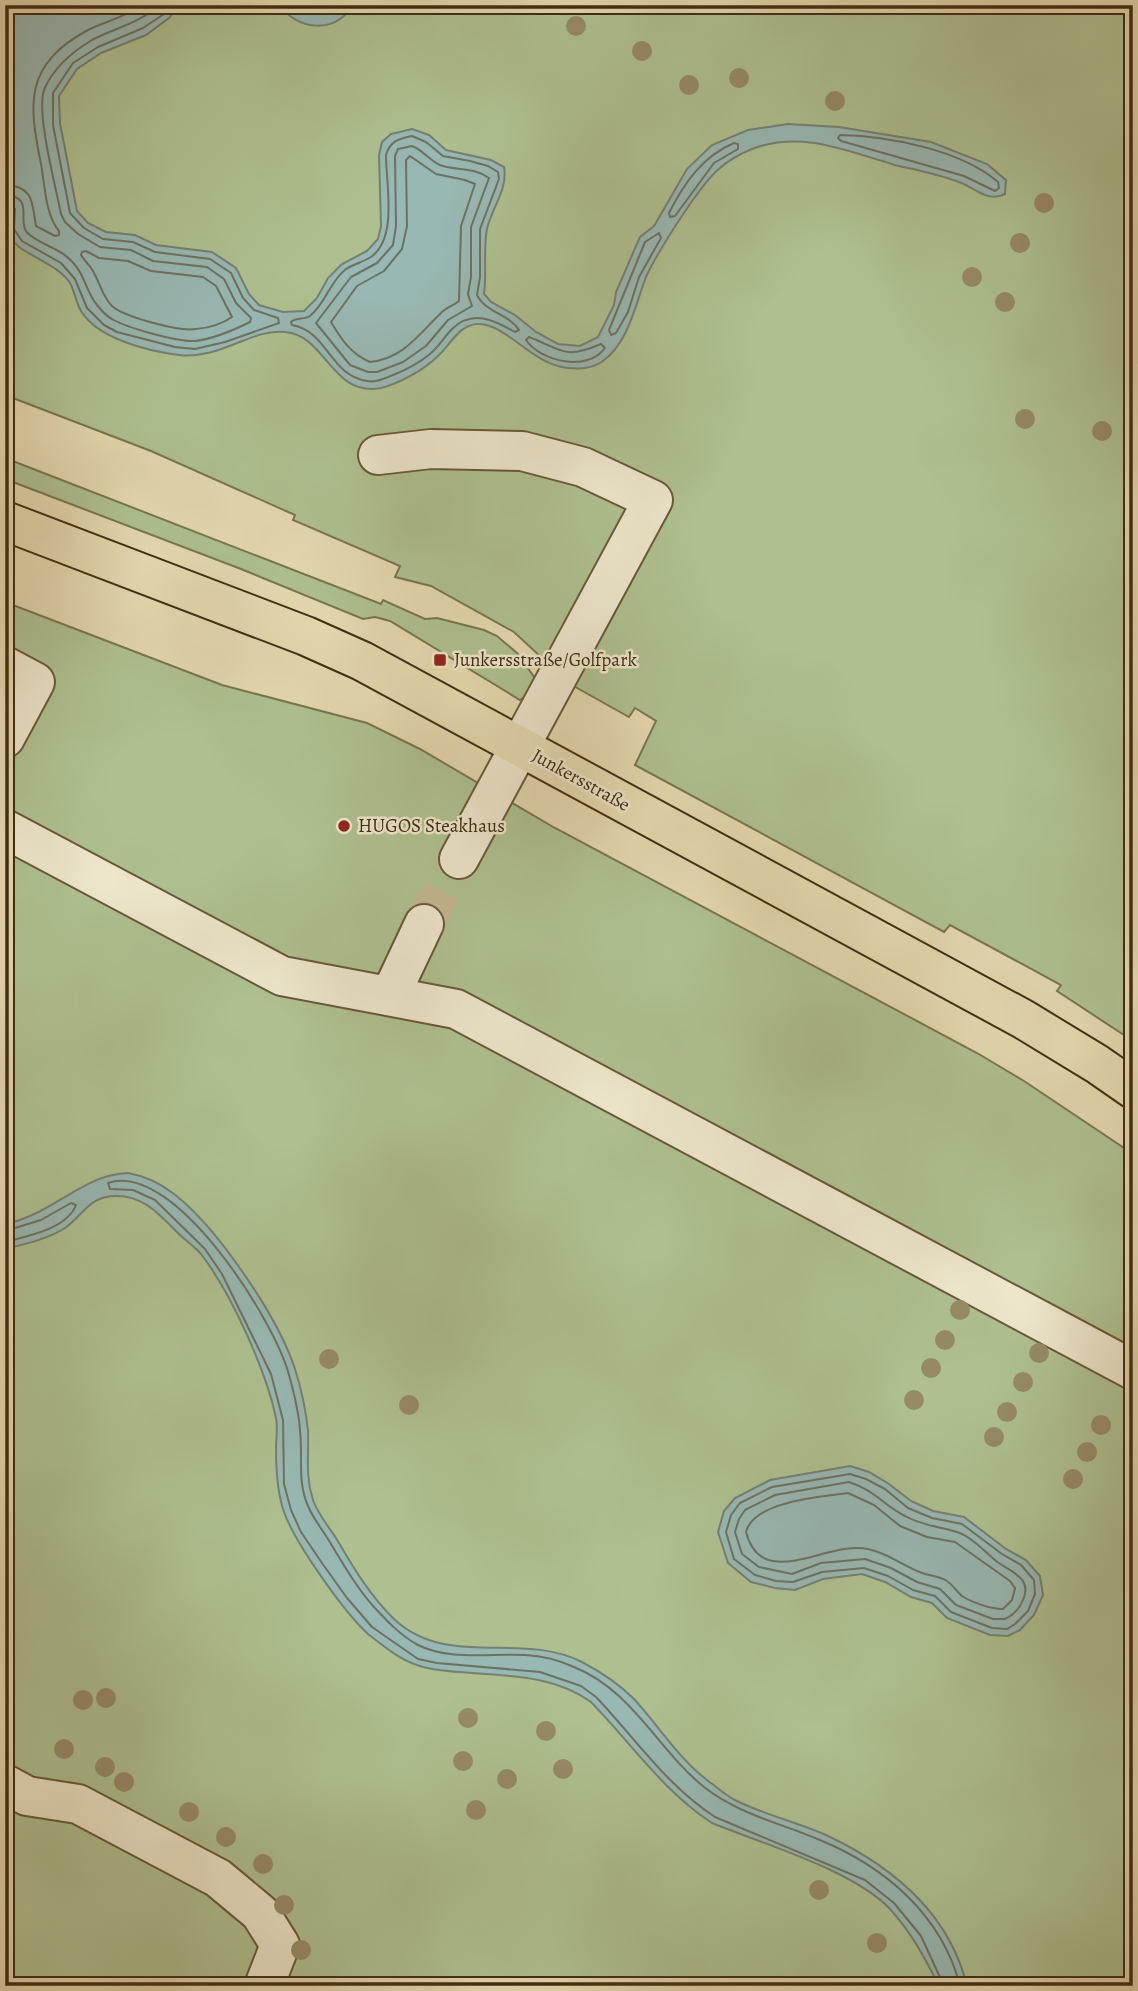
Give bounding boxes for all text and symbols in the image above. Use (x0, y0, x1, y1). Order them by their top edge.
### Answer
place label: Junkersstraße/Golfpark (454, 647, 637, 673)
marker: Junkersstraße/Golfpark (432, 652, 448, 668)
street label: Junkersstraße (527, 742, 635, 818)
place label: HUGOS Steakhaus (358, 813, 505, 839)
marker: HUGOS Steakhaus (336, 818, 352, 834)

